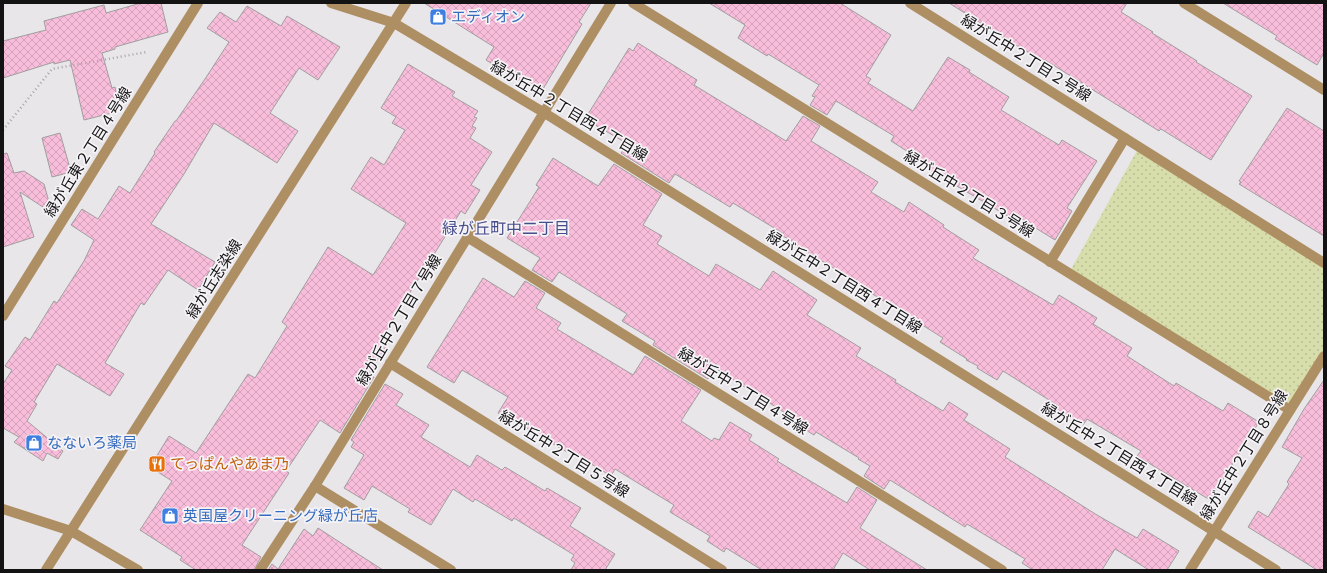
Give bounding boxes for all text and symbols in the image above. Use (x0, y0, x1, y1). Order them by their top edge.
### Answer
shop icon: エディオン (428, 7, 448, 27)
place label: エディオン (451, 8, 525, 26)
street label: 緑が丘中２丁目２号線 (958, 11, 1094, 105)
street label: 緑が丘中２丁目西４丁目線 (487, 57, 651, 165)
street label: 緑が丘東２丁目４号線 (41, 84, 135, 220)
street label: 緑が丘中２丁目３号線 (901, 147, 1037, 241)
district label: 緑が丘町中二丁目 (442, 219, 570, 238)
street label: 緑が丘中２丁目西４丁目線 (763, 227, 925, 337)
street label: 緑が丘志染線 (183, 236, 245, 322)
street label: 緑が丘中２丁目７号線 (353, 251, 445, 389)
street label: 緑が丘中２丁目４号線 (675, 344, 811, 438)
street label: 緑が丘中２丁目８号線 (1197, 387, 1291, 523)
street label: 緑が丘中２丁目西４丁目線 (1038, 399, 1200, 509)
street label: 緑が丘中２丁目５号線 (496, 407, 632, 501)
shop icon: なないろ薬局 (24, 433, 44, 453)
place label: なないろ薬局 (47, 434, 137, 452)
restaurant icon: てっぱんやあま乃 (147, 454, 167, 474)
place label: てっぱんやあま乃 (170, 455, 289, 473)
shop icon: 英国屋クリーニング緑が丘店 (160, 506, 180, 526)
place label: 英国屋クリーニング緑が丘店 (183, 507, 378, 525)

